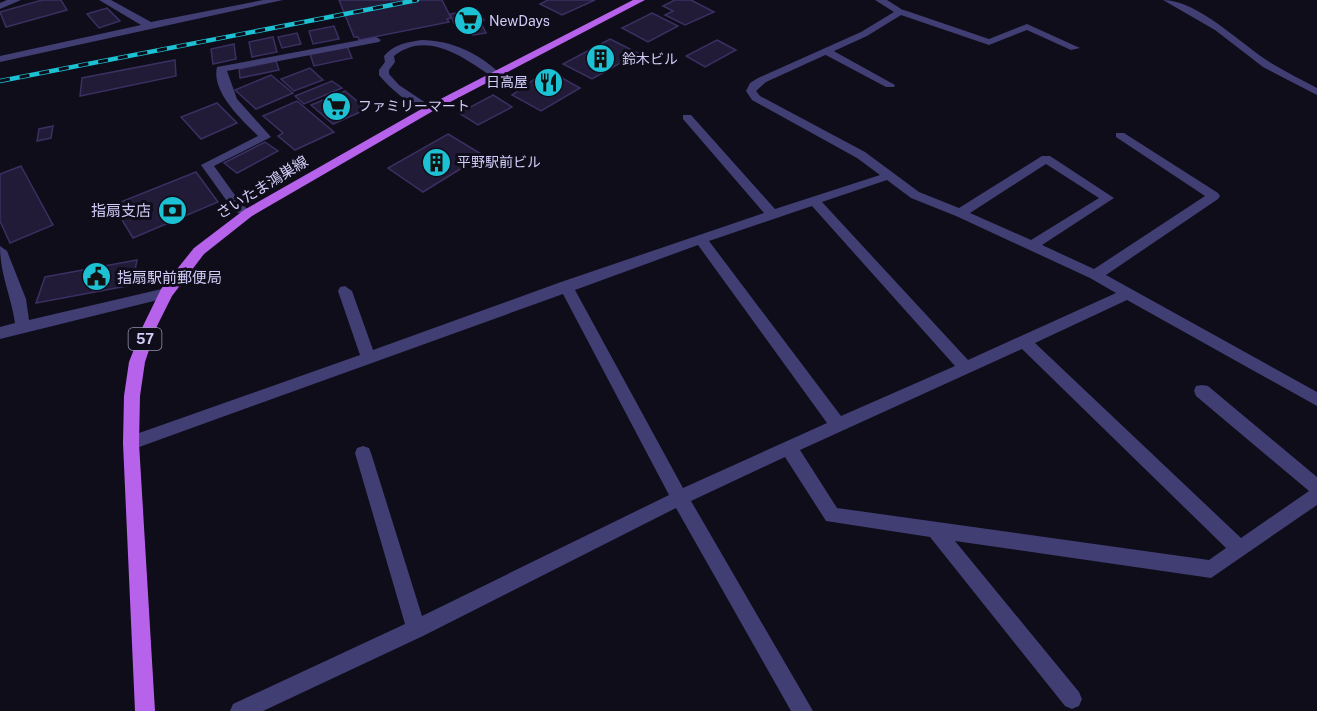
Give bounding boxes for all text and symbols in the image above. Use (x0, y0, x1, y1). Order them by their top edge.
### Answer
supermarket icon: NewDays (452, 5, 484, 37)
place label: NewDays (489, 13, 550, 29)
building icon: 鈴木ビル (585, 43, 617, 75)
place label: 鈴木ビル (622, 51, 678, 67)
restaurant icon: 日高屋 (533, 66, 565, 98)
place label: 日高屋 (486, 74, 528, 90)
supermarket icon: ファミリーマート (321, 90, 353, 122)
place label: ファミリーマート (358, 98, 470, 114)
building icon: 平野駅前ビル (420, 146, 452, 178)
street label: さいたま鴻巣線 (213, 152, 311, 222)
place label: 平野駅前ビル (457, 154, 541, 170)
bank icon: 指扇支店 (156, 194, 188, 226)
place label: 指扇支店 (91, 202, 151, 219)
public building icon: 指扇駅前郵便局 (80, 261, 112, 293)
place label: 指扇駅前郵便局 (117, 269, 222, 286)
road number: 57 (128, 328, 162, 350)

